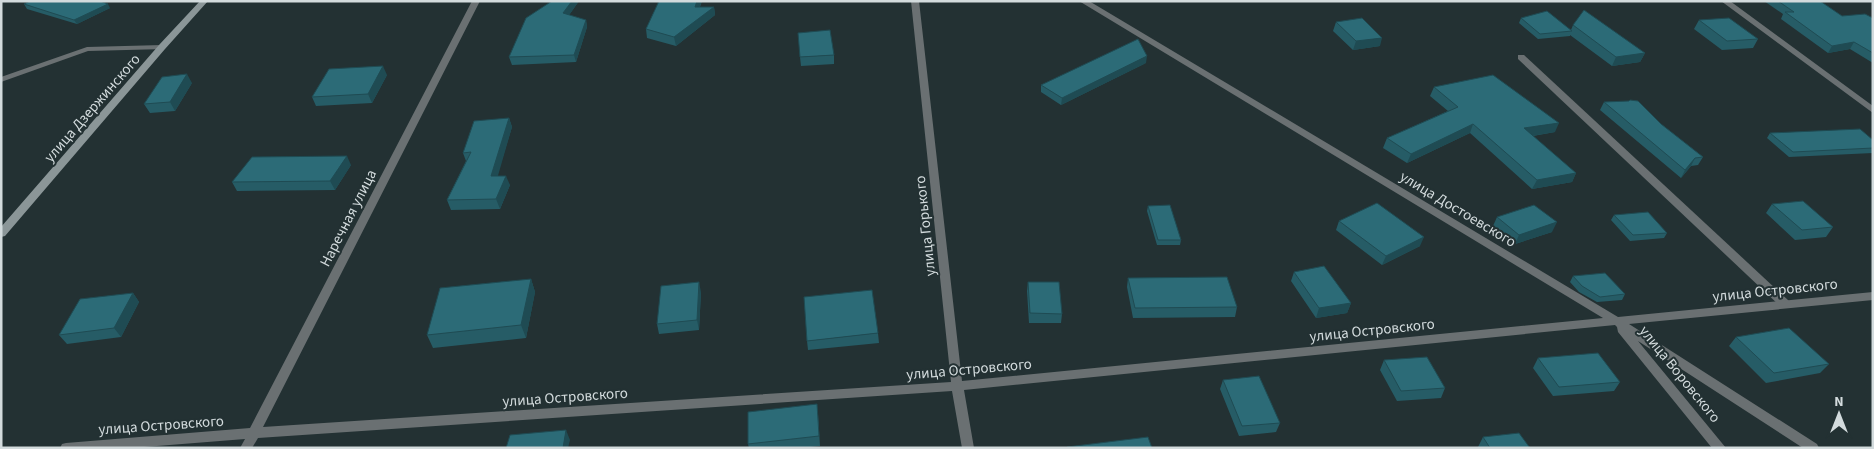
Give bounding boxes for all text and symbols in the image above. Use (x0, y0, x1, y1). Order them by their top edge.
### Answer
street label: улица Дзержинского (39, 50, 145, 167)
street label: Наречная улица (315, 166, 382, 271)
street label: улица Достоевского (1396, 166, 1520, 253)
street label: улица Горького (910, 175, 941, 277)
street label: улица Островского (1711, 273, 1839, 308)
street label: улица Островского (1308, 313, 1436, 348)
street label: улица Воровского (1634, 321, 1725, 427)
street label: улица Островского (905, 354, 1033, 385)
street label: улица Островского (502, 383, 628, 412)
north arrow (1814, 389, 1864, 439)
text: N (1834, 392, 1844, 412)
street label: улица Островского (98, 411, 224, 440)

